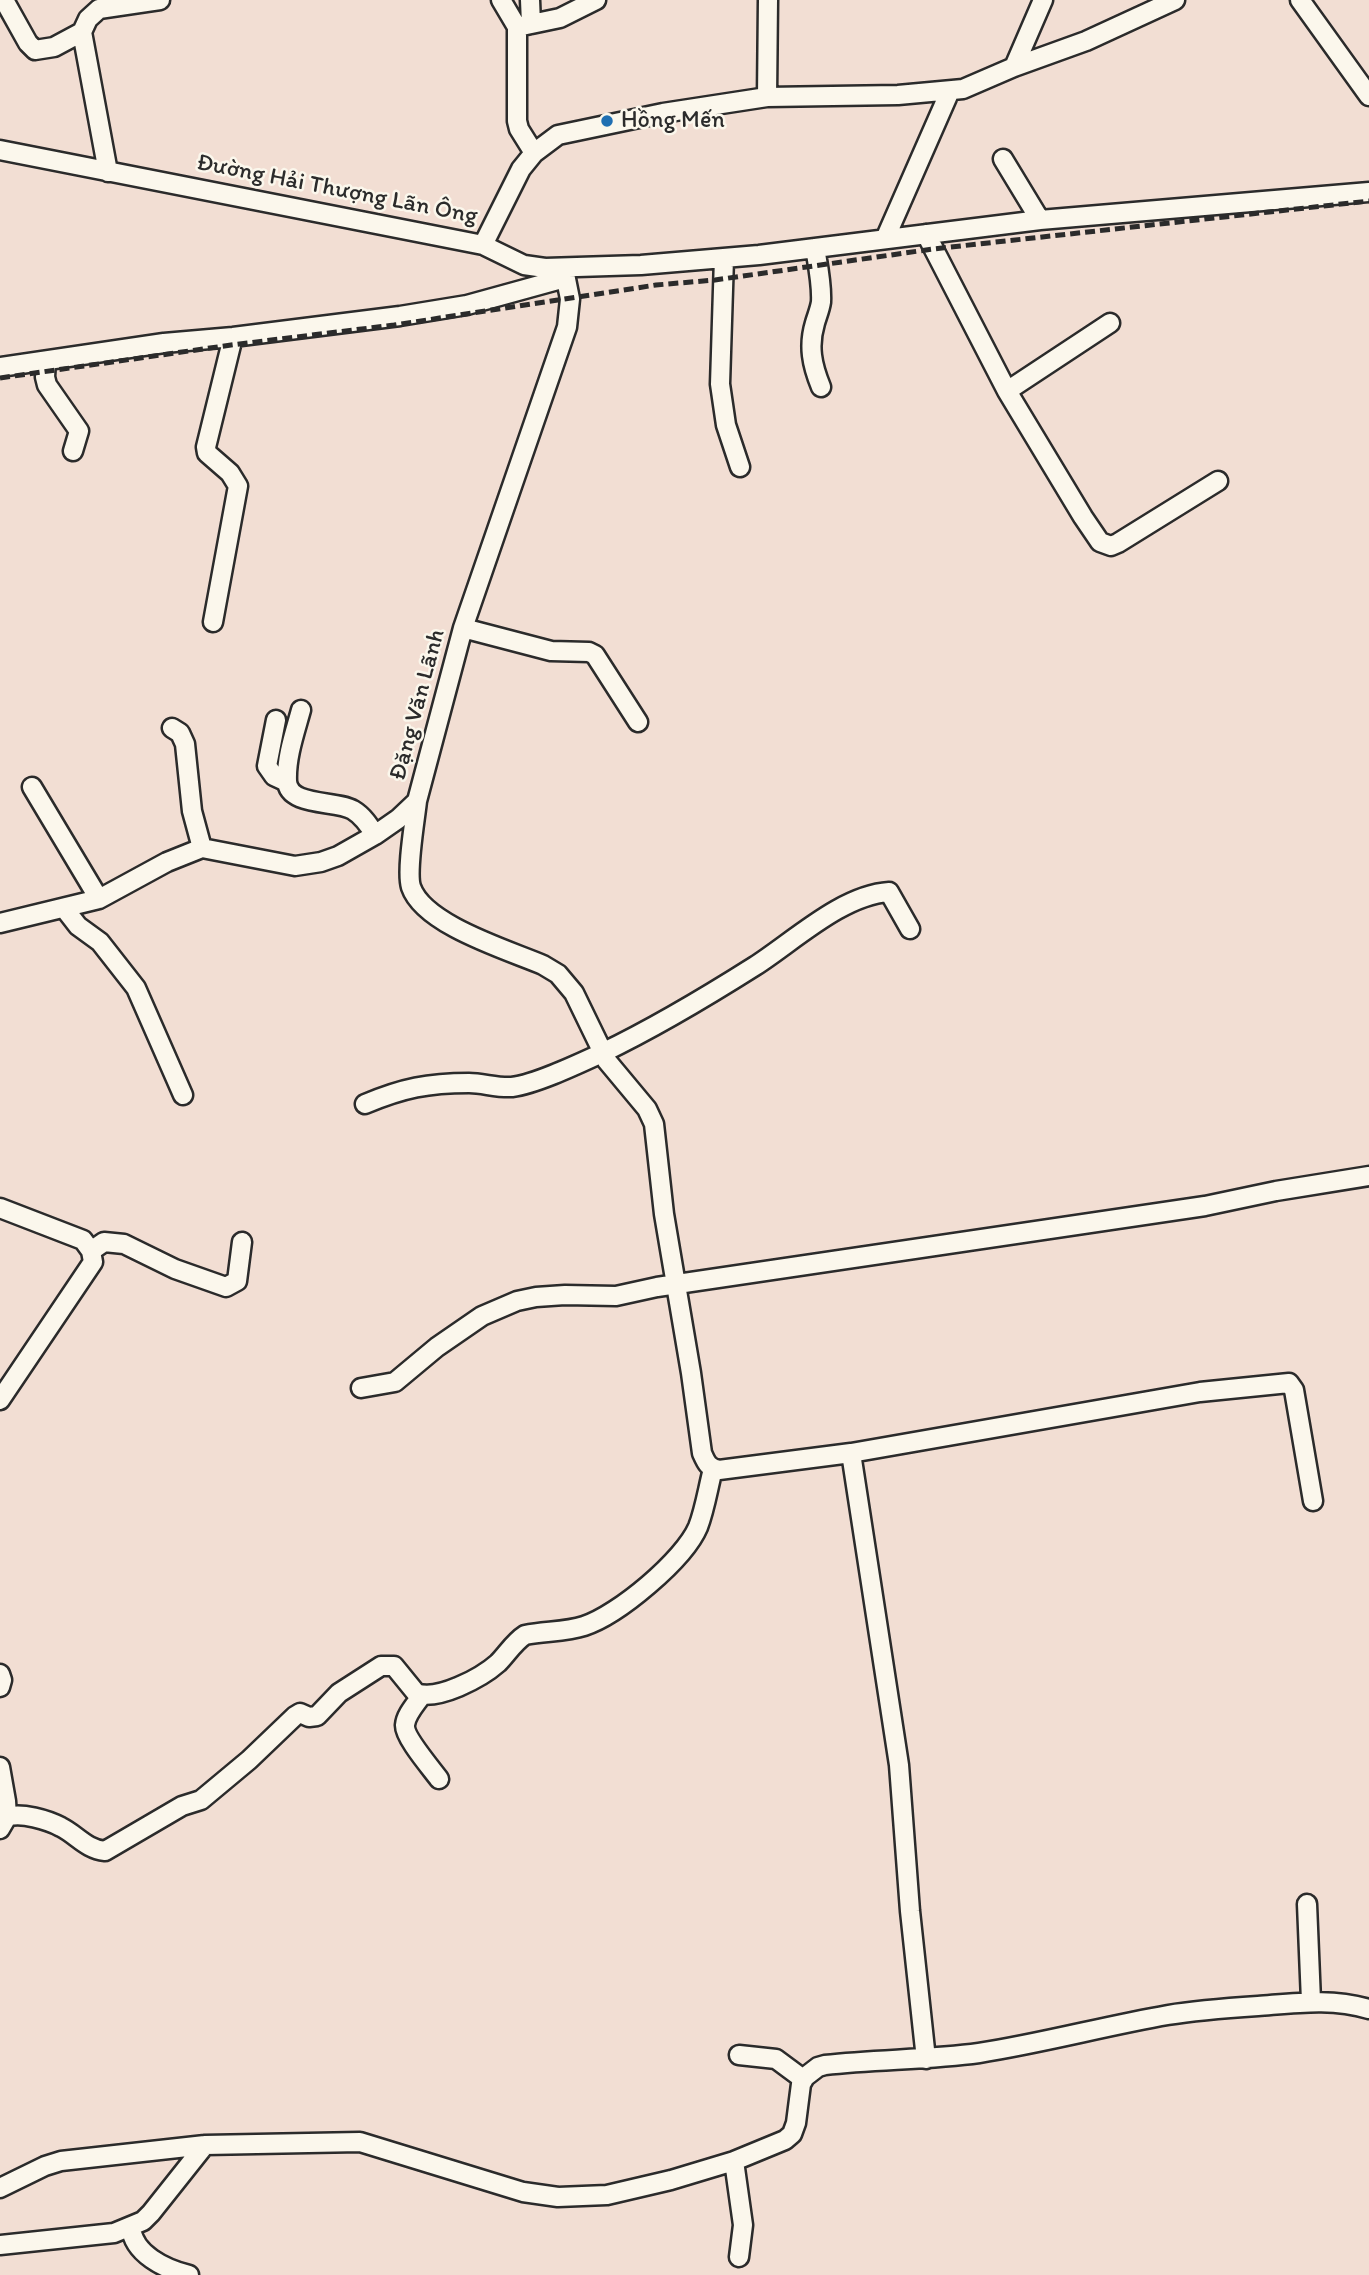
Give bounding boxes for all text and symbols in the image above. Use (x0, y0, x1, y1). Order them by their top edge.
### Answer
place label: Hồng Mến (621, 107, 725, 135)
marker: Hồng Mến (599, 113, 615, 129)
street label: Đường Hải Thượng Lãn Ông (194, 149, 480, 231)
street label: Đặng Văn Lãnh (384, 626, 452, 784)

